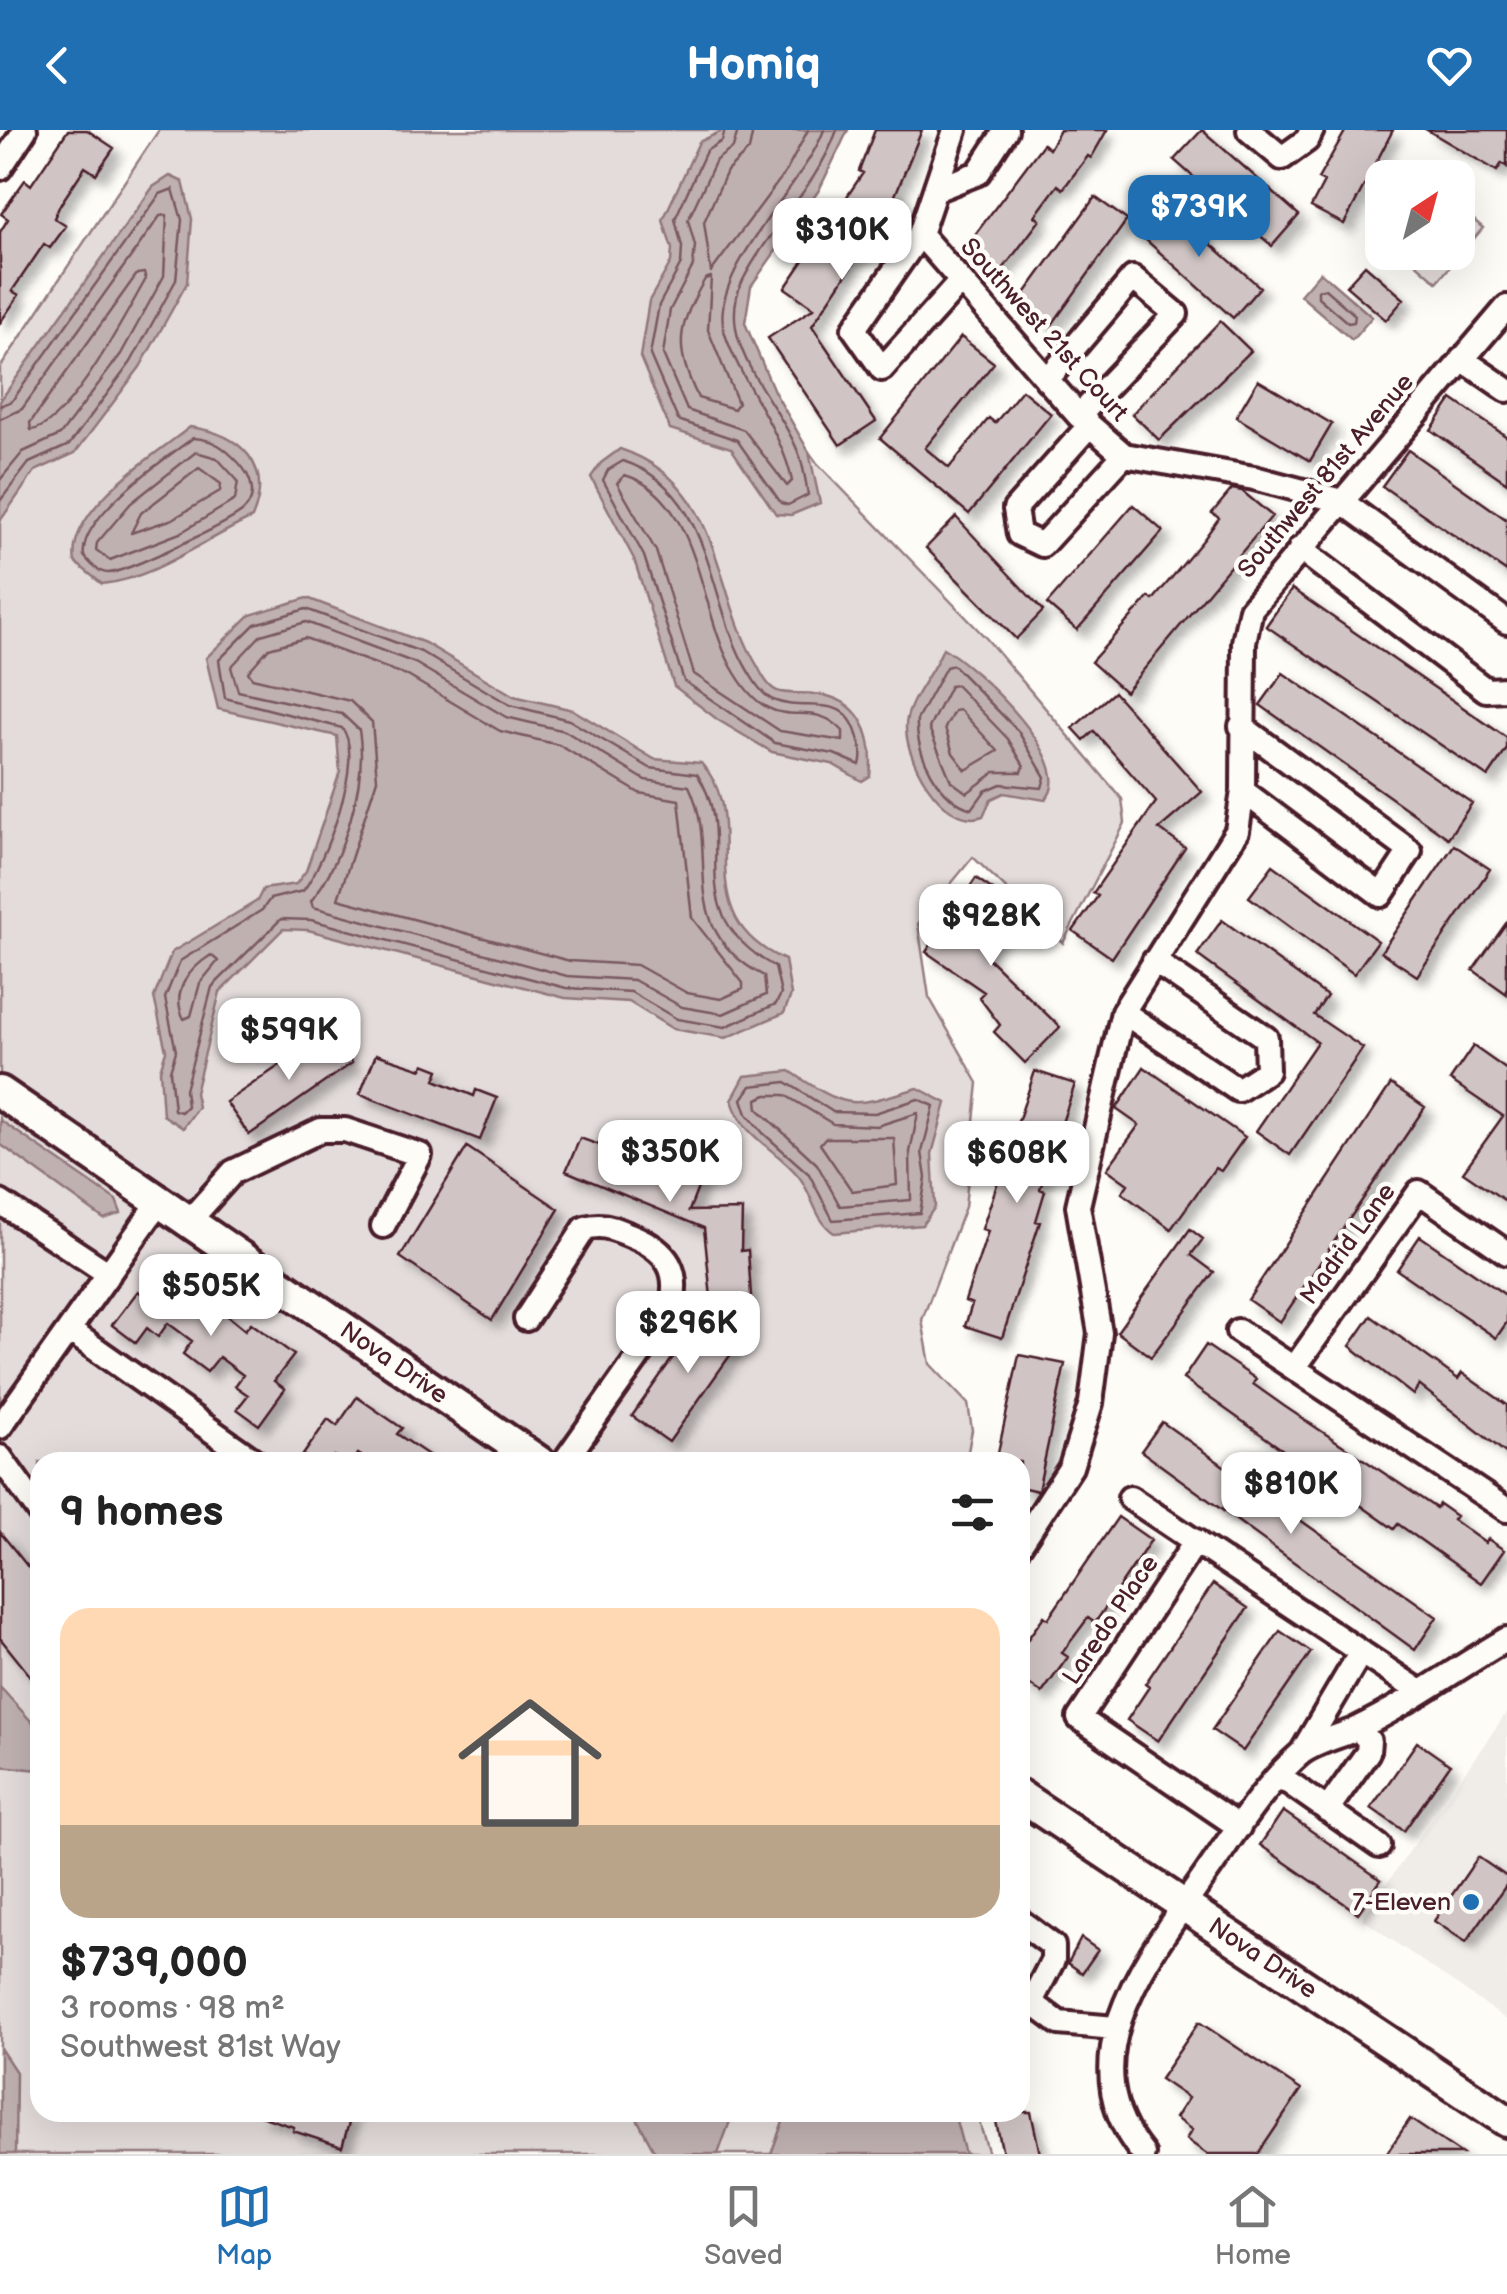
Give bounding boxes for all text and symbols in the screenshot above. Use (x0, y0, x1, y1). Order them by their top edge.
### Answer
icon: back (30, 38, 85, 93)
text: Homiq (686, 38, 821, 93)
icon: heart (1422, 38, 1477, 93)
north arrow (1365, 160, 1475, 270)
map controls (1365, 160, 1475, 270)
pin: $739K (1129, 175, 1269, 260)
text: $739K (1150, 188, 1248, 227)
pin: $310K (772, 198, 912, 283)
text: $310K (795, 211, 889, 250)
street label: Southwest 21st Court (954, 232, 1135, 428)
street label: Southwest 81st Avenue (1231, 367, 1421, 585)
pin: $928K (921, 884, 1061, 969)
text: $928K (941, 897, 1041, 936)
pin: $599K (219, 998, 359, 1083)
text: $599K (240, 1011, 338, 1050)
pin: $350K (600, 1120, 740, 1205)
pin: $608K (947, 1121, 1087, 1206)
text: $350K (620, 1133, 720, 1172)
text: $608K (966, 1134, 1068, 1173)
street label: Madrid Lane (1294, 1177, 1403, 1311)
pin: $505K (141, 1254, 281, 1339)
text: $505K (161, 1267, 261, 1306)
pin: $296K (618, 1291, 758, 1376)
text: $296K (638, 1304, 738, 1343)
street label: Nova Drive (334, 1315, 454, 1411)
pin: $810K (1221, 1452, 1361, 1537)
text: $810K (1243, 1465, 1339, 1504)
icon: filters (945, 1485, 1000, 1540)
text: 9 homes (60, 1487, 223, 1538)
street label: Laredo Place (1056, 1549, 1166, 1691)
icon: home (440, 1673, 620, 1853)
place label: 7-Eleven (1352, 1887, 1451, 1918)
marker: 7-Eleven (1460, 1891, 1482, 1913)
street label: Nova Drive (1203, 1911, 1323, 2006)
text: $739,000 (60, 1938, 248, 1989)
text: 3 rooms · 98 m² (60, 1989, 285, 2028)
text: Southwest 81st Way (60, 2028, 341, 2067)
tab: Map (216, 2179, 272, 2272)
tab: Saved (704, 2179, 783, 2272)
tab: Home (1215, 2179, 1291, 2272)

